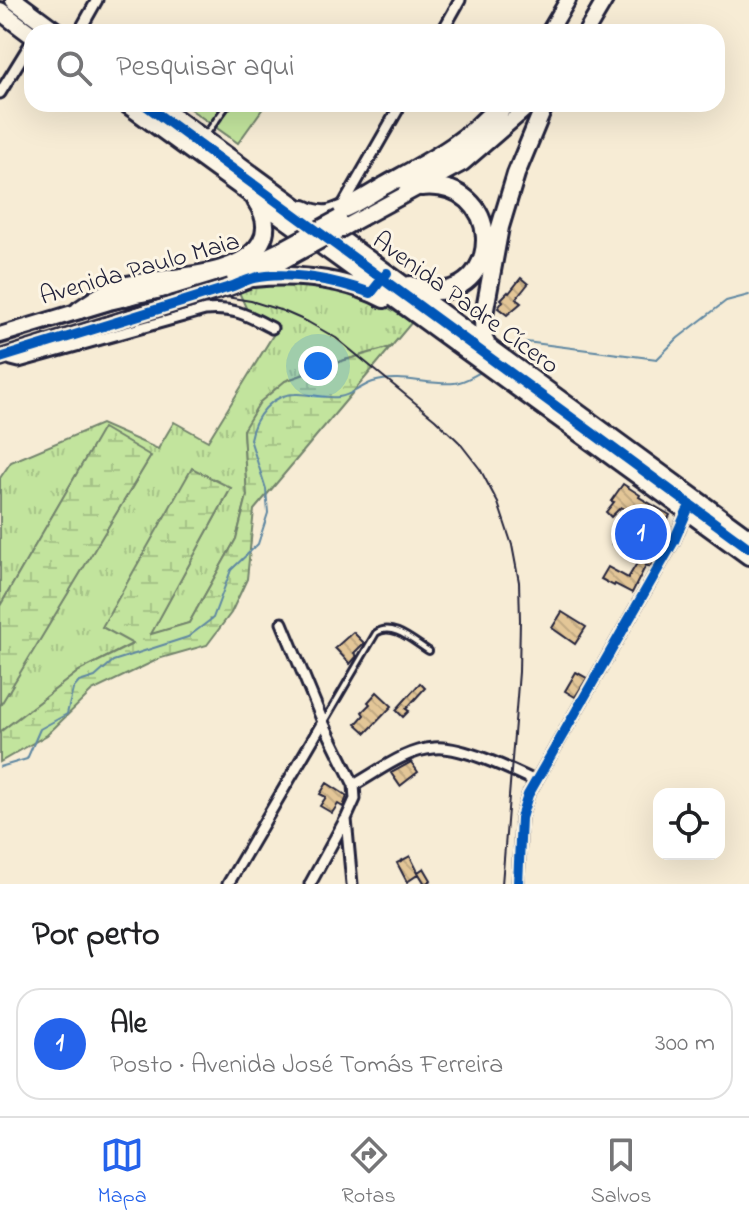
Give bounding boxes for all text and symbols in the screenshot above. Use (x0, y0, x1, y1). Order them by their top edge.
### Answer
search box (24, 24, 725, 112)
icon: search (52, 46, 96, 90)
text: Pesquisar aqui (116, 46, 295, 90)
street label: Avenida Paulo Maia (36, 223, 244, 317)
street label: Avenida Padre Cícero (364, 223, 566, 385)
your location (298, 346, 338, 386)
pin: 1 (615, 504, 667, 564)
map controls (653, 788, 725, 860)
button: locate (653, 788, 725, 860)
text: Por perto (32, 911, 160, 961)
text: Ale (110, 1003, 147, 1047)
text: 1 (56, 1025, 64, 1063)
text: 300 m (655, 1025, 715, 1063)
text: Posto · Avenida José Tomás Ferreira (110, 1047, 503, 1085)
tab: Mapa (97, 1133, 147, 1213)
tab: Rotas (342, 1133, 396, 1213)
tab: Salvos (591, 1133, 651, 1213)

